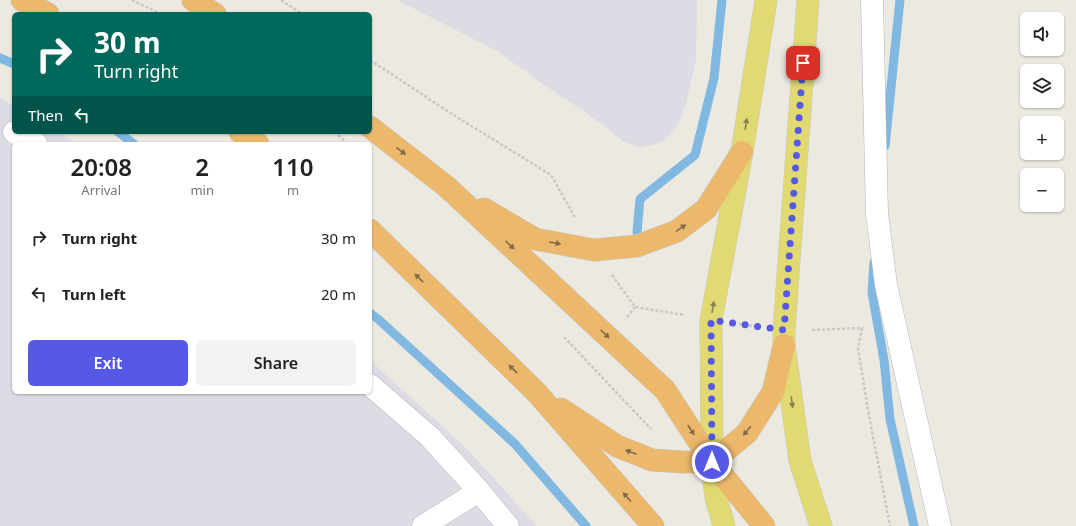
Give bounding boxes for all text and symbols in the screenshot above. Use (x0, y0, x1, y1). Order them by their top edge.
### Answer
map controls (1020, 12, 1064, 212)
button: sound (1020, 12, 1064, 56)
text: 30 m (94, 23, 161, 61)
icon: right (28, 28, 80, 80)
pin (786, 46, 820, 80)
icon: arrive (792, 52, 814, 74)
text: Turn right (94, 59, 178, 83)
button: layers (1020, 64, 1064, 108)
icon: left (71, 104, 93, 126)
text: Then (28, 105, 63, 125)
button: + (1020, 116, 1064, 160)
one-way arrow (743, 117, 749, 130)
one-way arrow (395, 147, 406, 155)
text: 20:08 (70, 150, 132, 183)
text: 2 (195, 150, 209, 183)
text: 110 (272, 150, 314, 183)
button: − (1020, 168, 1064, 212)
text: Arrival (81, 181, 121, 199)
text: min (190, 181, 214, 199)
text: m (287, 181, 299, 199)
one-way arrow (675, 224, 686, 232)
icon: right (28, 227, 50, 249)
text: Turn right (62, 228, 137, 248)
text: 30 m (321, 228, 356, 248)
one-way arrow (505, 240, 515, 250)
one-way arrow (549, 240, 561, 246)
one-way arrow (414, 273, 424, 283)
icon: left (28, 283, 50, 305)
text: Turn left (62, 284, 126, 304)
text: 20 m (321, 284, 356, 304)
one-way arrow (710, 300, 716, 313)
one-way arrow (600, 329, 610, 338)
button: Exit (28, 340, 188, 386)
button: Share (196, 340, 356, 386)
one-way arrow (508, 364, 518, 374)
one-way arrow (789, 396, 795, 408)
one-way arrow (687, 425, 695, 435)
one-way arrow (743, 426, 752, 436)
position arrow (691, 441, 733, 483)
one-way arrow (624, 448, 636, 454)
one-way arrow (623, 491, 632, 502)

